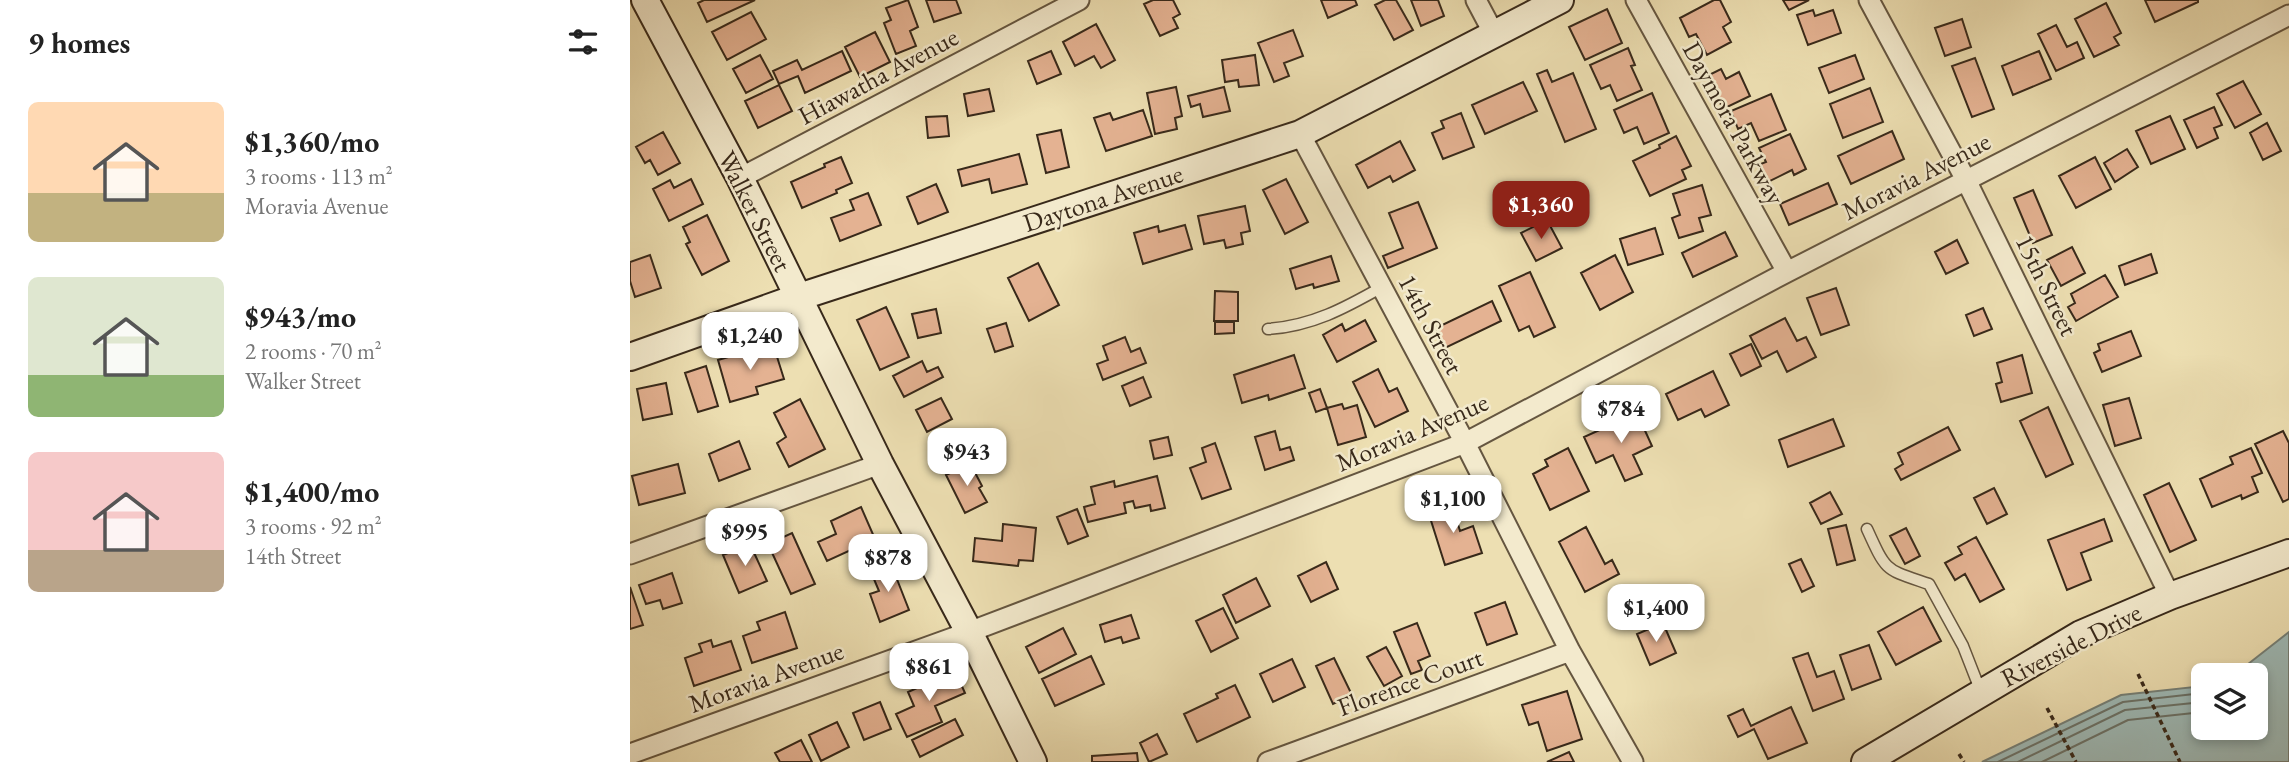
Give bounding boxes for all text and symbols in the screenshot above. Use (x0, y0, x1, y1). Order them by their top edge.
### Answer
street label: Hiawatha Avenue (792, 19, 964, 133)
text: 9 homes (28, 23, 130, 62)
icon: filters (564, 23, 602, 61)
street label: Daymora Parkway (1675, 35, 1793, 211)
text: $1,360/mo (245, 122, 379, 161)
street label: Moravia Avenue (1836, 124, 1996, 228)
icon: home (84, 130, 168, 214)
street label: Walker Street (710, 145, 800, 277)
street label: Daytona Avenue (1019, 156, 1187, 240)
text: 3 rooms · 113 m² (245, 161, 393, 191)
pin: $1,360 (1484, 182, 1598, 241)
text: $1,360 (1509, 189, 1573, 219)
text: Moravia Avenue (245, 191, 389, 221)
street label: 15th Street (2008, 229, 2086, 341)
street label: 14th Street (1390, 268, 1472, 380)
text: $943/mo (245, 297, 356, 336)
icon: home (84, 305, 168, 389)
pin: $1,240 (693, 312, 807, 372)
text: $1,240 (718, 320, 782, 350)
text: 2 rooms · 70 m² (245, 336, 382, 366)
text: Walker Street (245, 366, 361, 396)
street label: Moravia Avenue (1331, 385, 1493, 479)
pin: $784 (1580, 386, 1662, 445)
text: $784 (1597, 393, 1645, 423)
pin: $943 (926, 428, 1008, 488)
text: $943 (943, 436, 991, 466)
text: $1,400/mo (245, 472, 379, 511)
pin: $1,100 (1396, 476, 1510, 535)
icon: home (84, 480, 168, 564)
text: $1,100 (1421, 483, 1485, 513)
pin: $995 (704, 508, 786, 568)
text: 3 rooms · 92 m² (245, 511, 382, 541)
text: $995 (721, 516, 769, 546)
pin: $878 (847, 534, 929, 594)
text: 14th Street (245, 541, 341, 571)
text: $878 (864, 542, 912, 572)
pin: $1,400 (1599, 584, 1713, 644)
text: $1,400 (1624, 592, 1688, 622)
street label: Riverside Drive (1995, 595, 2147, 695)
street label: Moravia Avenue (684, 633, 848, 721)
street label: Florence Court (1333, 640, 1487, 724)
pin: $861 (888, 644, 970, 703)
text: $861 (905, 651, 953, 681)
map controls (2191, 663, 2268, 740)
button: layers (2191, 663, 2268, 740)

